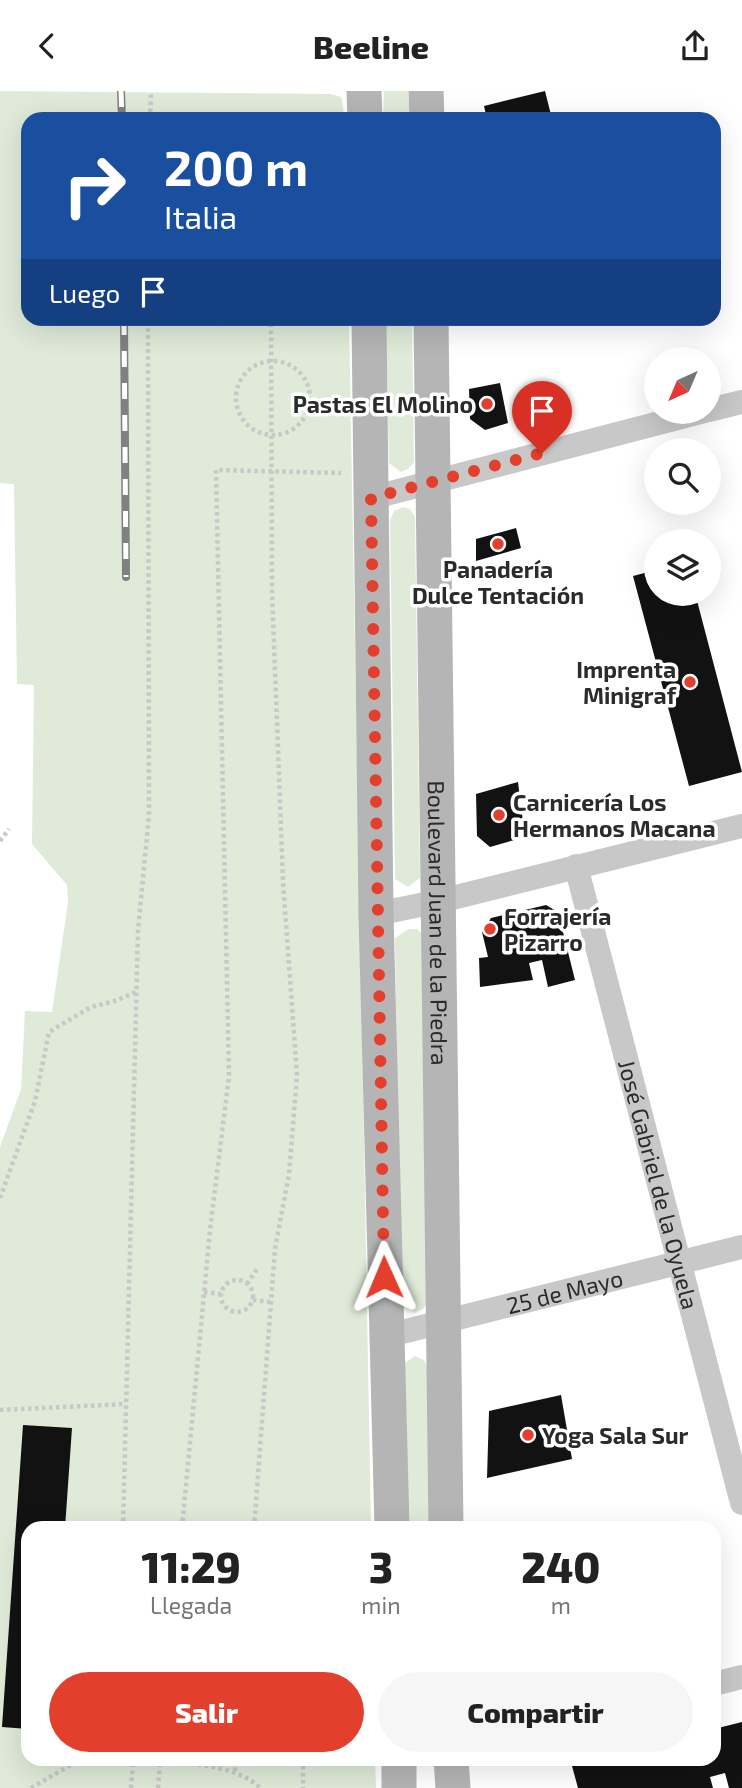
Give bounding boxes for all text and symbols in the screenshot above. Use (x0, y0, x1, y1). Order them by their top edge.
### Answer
icon: back (28, 27, 66, 65)
text: Beeline (313, 27, 429, 65)
icon: share (676, 27, 714, 65)
text: 200 m (164, 137, 308, 196)
icon: right (49, 140, 140, 231)
text: Italia (164, 197, 237, 235)
icon: arrive (134, 273, 172, 311)
text: Luego (49, 277, 120, 308)
north arrow (644, 347, 721, 423)
map controls (644, 347, 721, 606)
pin (512, 381, 572, 453)
place label: Pastas El Molino (293, 390, 473, 418)
icon: arrive (523, 392, 561, 430)
marker: Pastas El Molino (479, 396, 495, 412)
button: search (644, 438, 721, 515)
button: layers (644, 529, 721, 606)
marker: Panadería Dulce Tentación (490, 536, 506, 552)
place label: Panadería Dulce Tentación (412, 555, 584, 609)
place label: Imprenta Minigraf (576, 655, 677, 709)
marker: Imprenta Minigraf (682, 674, 698, 690)
street label: Boulevard Juan de la Piedra (423, 780, 454, 1066)
place label: Carnicería Los Hermanos Macana (513, 788, 716, 842)
marker: Carnicería Los Hermanos Macana (491, 807, 507, 823)
place label: Forrajería Pizarro (504, 902, 611, 956)
marker: Forrajería Pizarro (482, 921, 498, 937)
street label: José Gabriel de la Oyuela (613, 1057, 705, 1312)
position arrow (347, 1240, 421, 1314)
street label: 25 de Mayo (503, 1263, 626, 1319)
place label: Yoga Sala Sur (542, 1421, 689, 1449)
marker: Yoga Sala Sur (520, 1427, 536, 1443)
text: 11:29 (142, 1541, 241, 1591)
text: 3 (369, 1541, 393, 1591)
text: 240 (521, 1541, 600, 1591)
text: Llegada (150, 1591, 232, 1619)
text: min (361, 1591, 401, 1619)
text: m (551, 1591, 571, 1619)
button: Salir (49, 1672, 364, 1752)
button: Compartir (378, 1672, 693, 1752)

